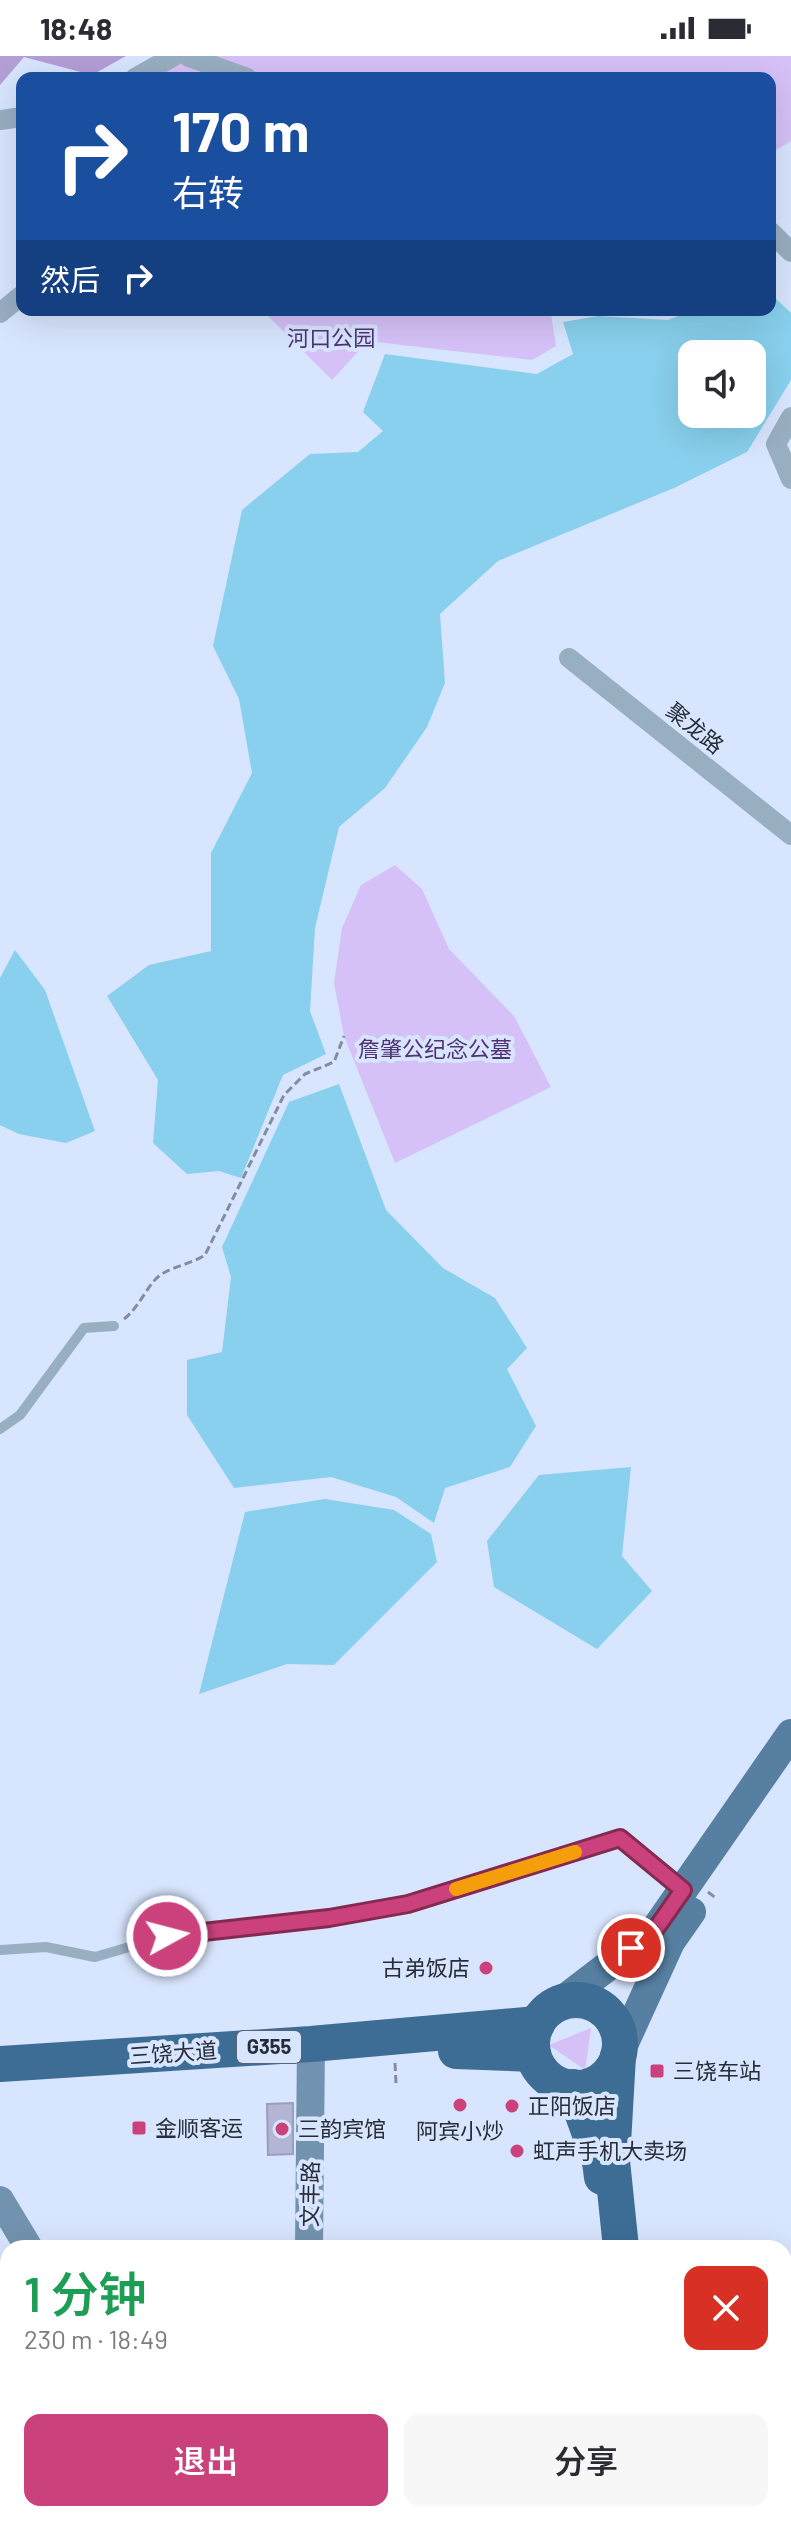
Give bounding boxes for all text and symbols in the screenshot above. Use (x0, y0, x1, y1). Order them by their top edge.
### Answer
text: 18:48 (40, 10, 112, 46)
text: 170 m (172, 96, 309, 163)
icon: right (40, 104, 144, 208)
text: 右转 (172, 170, 244, 213)
icon: right (116, 256, 160, 300)
text: 然后 (40, 261, 100, 297)
park label: 河口公园 (287, 324, 375, 350)
map controls (678, 340, 766, 428)
button: sound (678, 340, 766, 428)
street label: 聚龙路 (662, 696, 729, 758)
park label: 詹肇公纪念公墓 (358, 1035, 512, 1061)
position arrow (125, 1894, 209, 1978)
pin (597, 1914, 665, 1982)
icon: arrive (609, 1926, 653, 1970)
place label: 古弟饭店 (382, 1954, 470, 1980)
marker: 古弟饭店 (477, 1959, 495, 1977)
road number: G355 (237, 2031, 301, 2063)
street label: 三饶大道 (128, 2036, 218, 2068)
place label: 三饶车站 (673, 2057, 761, 2083)
marker: 三饶车站 (648, 2062, 666, 2080)
place label: 正阳饭店 (528, 2092, 616, 2118)
marker: 阿宾小炒 (451, 2096, 469, 2114)
marker: 正阳饭店 (503, 2097, 521, 2115)
place label: 金顺客运 (155, 2114, 243, 2140)
place label: 三韵宾馆 (298, 2115, 386, 2141)
place label: 阿宾小炒 (416, 2117, 504, 2143)
marker: 金顺客运 (130, 2119, 148, 2137)
marker: 三韵宾馆 (273, 2120, 291, 2138)
place label: 虹声手机大卖场 (533, 2137, 687, 2163)
marker: 虹声手机大卖场 (508, 2142, 526, 2160)
street label: 文丰路 (295, 2161, 323, 2227)
text: 1 分钟 (24, 2264, 147, 2322)
button: close (684, 2266, 768, 2350)
text: 230 m · 18:49 (24, 2323, 168, 2354)
button: 退出 (24, 2414, 388, 2506)
button: 分享 (404, 2414, 768, 2506)

